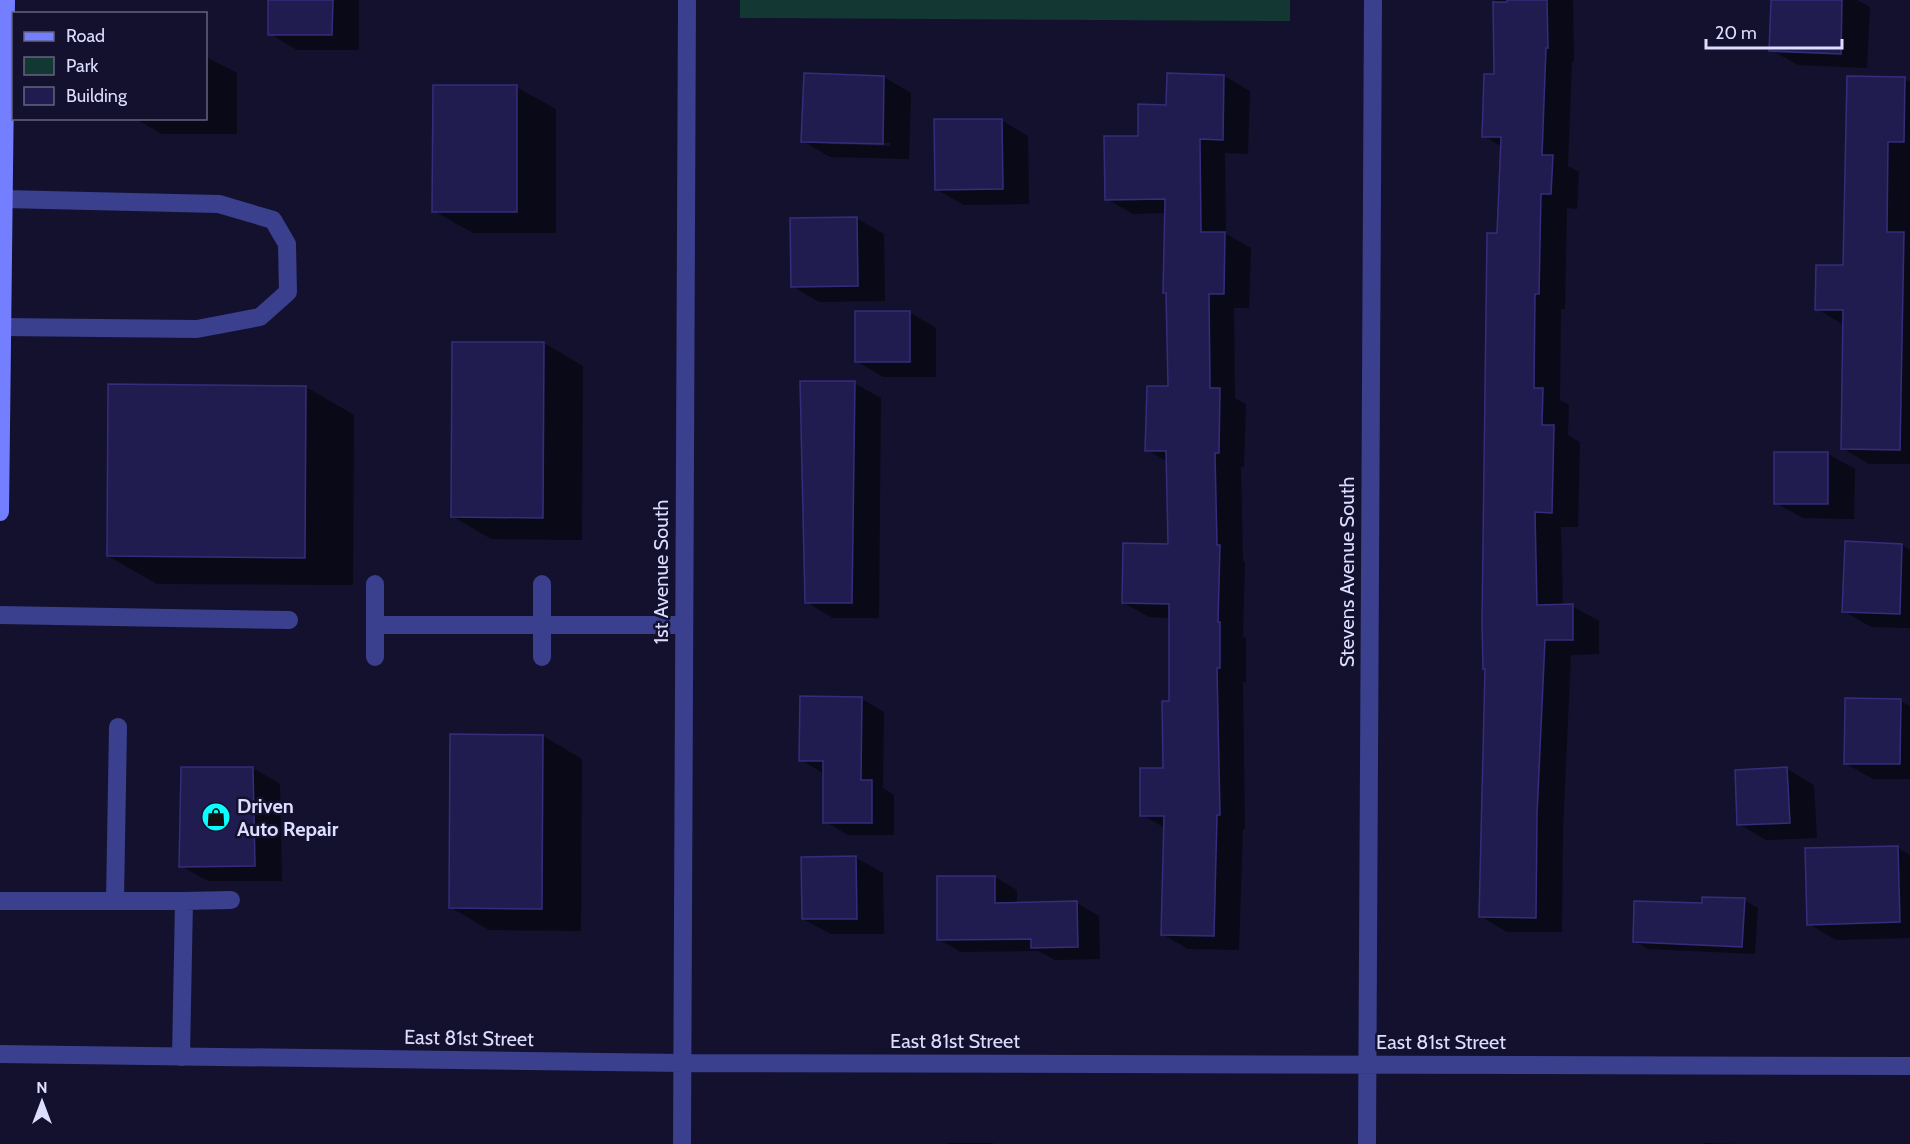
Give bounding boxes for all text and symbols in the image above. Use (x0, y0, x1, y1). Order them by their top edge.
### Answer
legend (12, 12, 207, 120)
scale bar (1706, 12, 1842, 50)
text: 20 m (1715, 22, 1757, 44)
text: Road (66, 25, 105, 47)
text: Park (66, 55, 99, 77)
text: Building (66, 85, 128, 107)
street label: Stevens Avenue South (1335, 477, 1359, 667)
street label: 1st Avenue South (649, 500, 673, 644)
place label: Driven Auto Repair (237, 794, 339, 841)
shop icon: Driven Auto Repair (200, 801, 232, 833)
street label: East 81st Street (404, 1025, 534, 1051)
street label: East 81st Street (890, 1029, 1020, 1053)
street label: East 81st Street (1376, 1030, 1506, 1054)
north arrow (12, 1072, 72, 1132)
text: N (36, 1078, 48, 1097)

